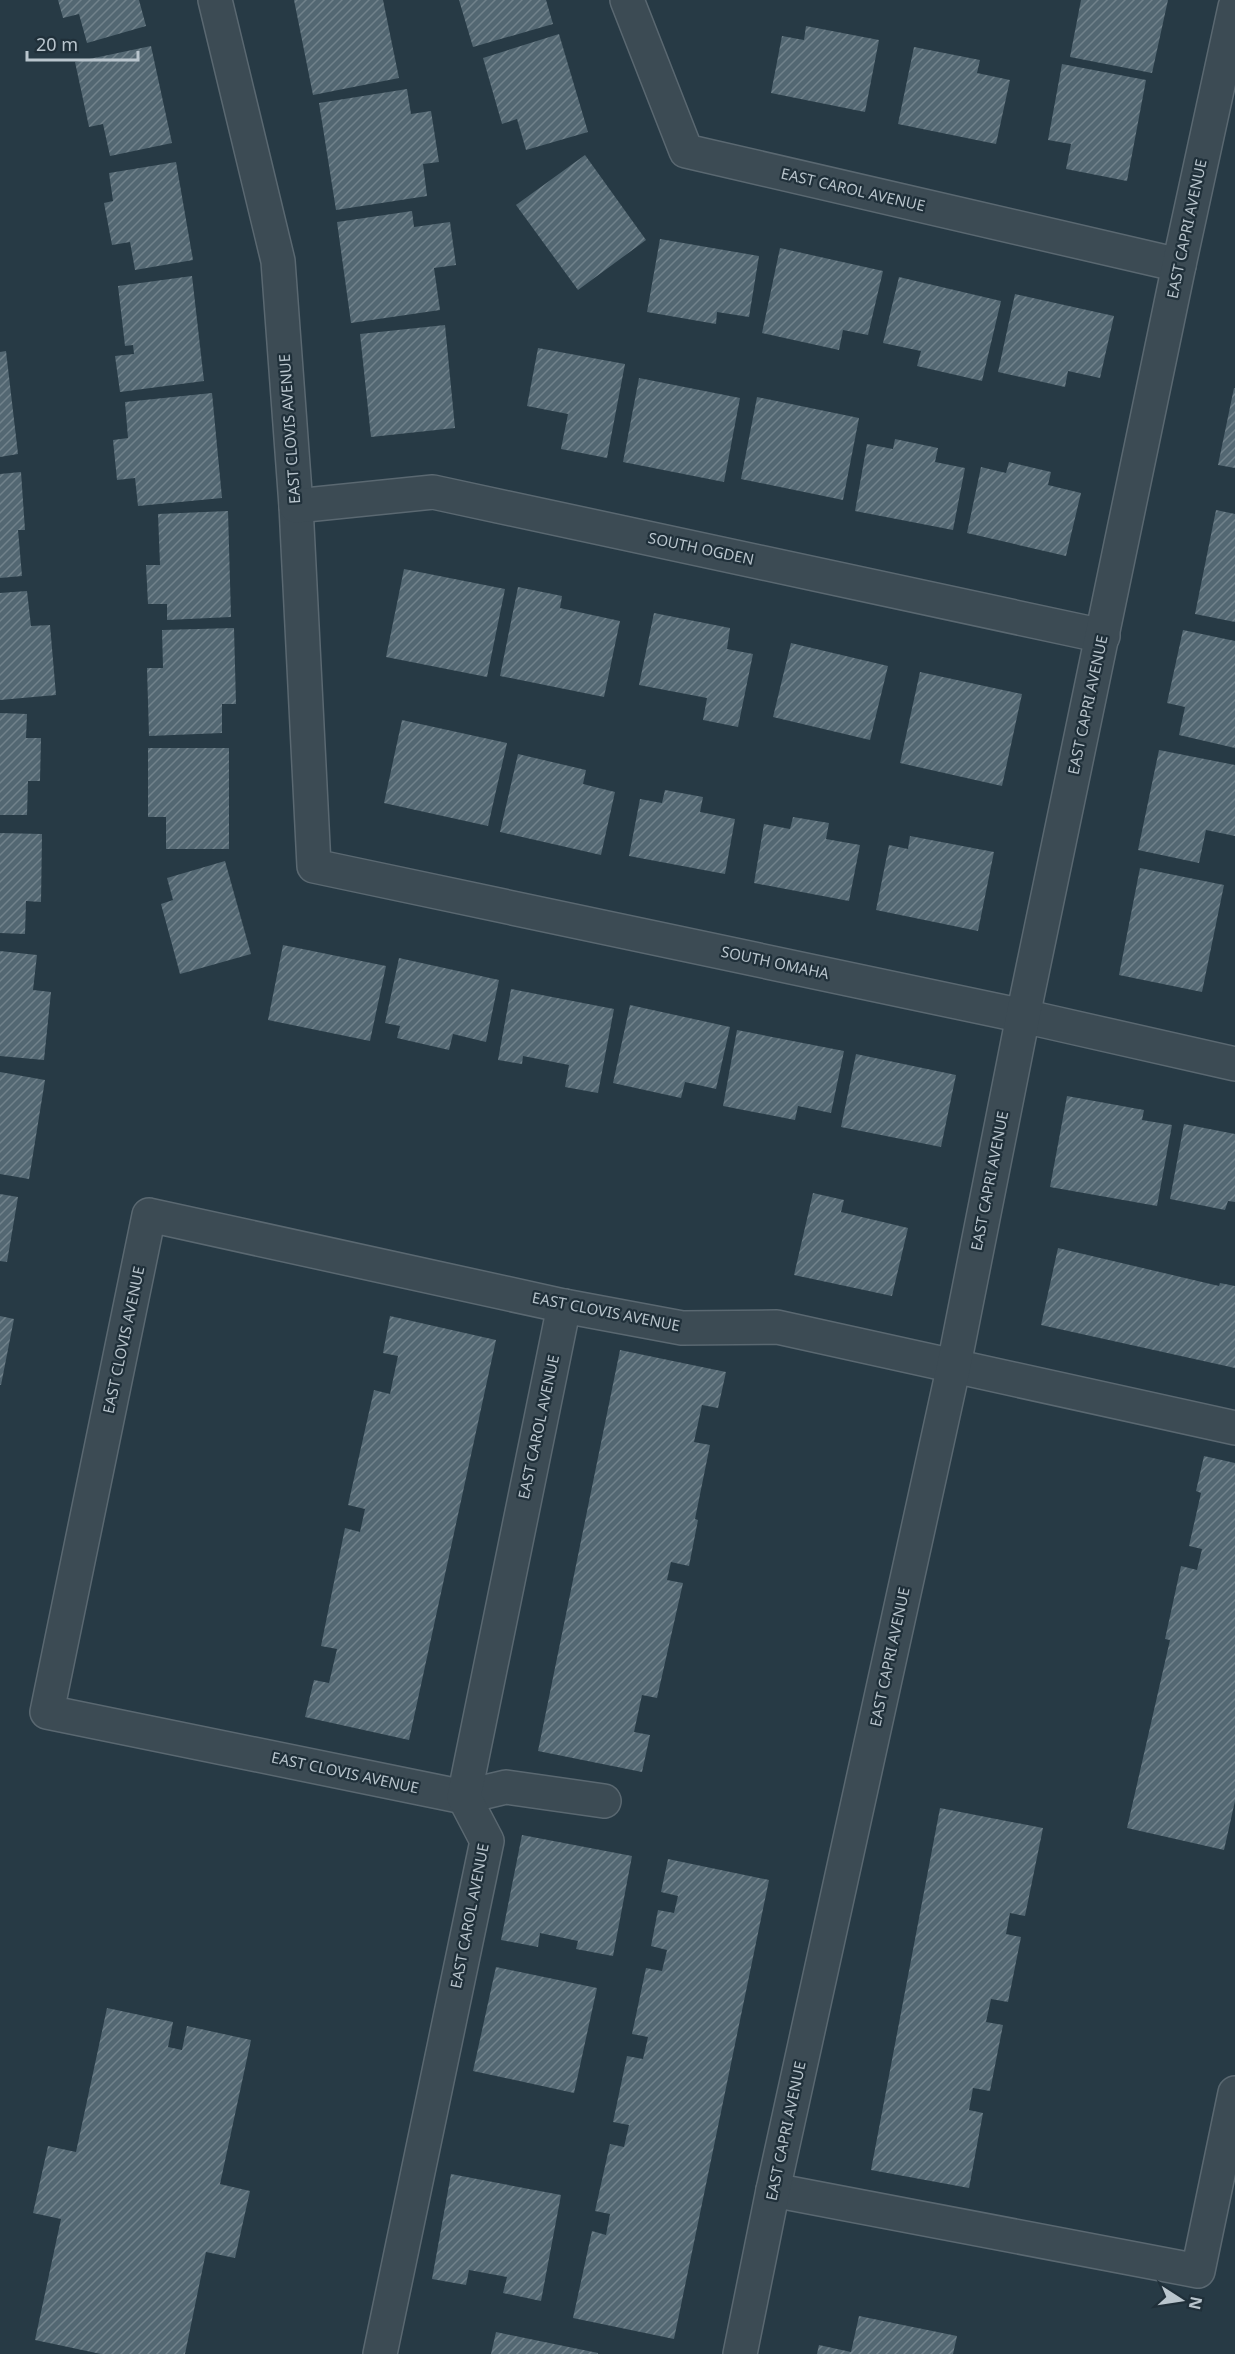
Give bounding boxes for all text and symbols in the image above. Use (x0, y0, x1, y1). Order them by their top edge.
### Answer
scale bar (27, 24, 138, 62)
text: 20 m (36, 32, 78, 56)
street label: EAST CAPRI AVENUE (1161, 157, 1211, 300)
street label: EAST CAROL AVENUE (779, 163, 927, 215)
street label: EAST CLOVIS AVENUE (274, 353, 304, 505)
street label: SOUTH OGDEN (646, 527, 756, 569)
street label: EAST CAPRI AVENUE (1062, 633, 1112, 776)
street label: SOUTH OMAHA (719, 941, 831, 983)
street label: EAST CAPRI AVENUE (966, 1109, 1012, 1252)
street label: EAST CLOVIS AVENUE (98, 1264, 148, 1415)
street label: EAST CLOVIS AVENUE (531, 1287, 682, 1335)
street label: EAST CAROL AVENUE (513, 1353, 563, 1501)
street label: EAST CAPRI AVENUE (864, 1585, 914, 1728)
street label: EAST CLOVIS AVENUE (270, 1747, 421, 1797)
street label: EAST CAROL AVENUE (445, 1842, 493, 1990)
street label: EAST CAPRI AVENUE (760, 2059, 810, 2202)
north arrow (1151, 2270, 1211, 2330)
text: N (1184, 2294, 1208, 2312)

